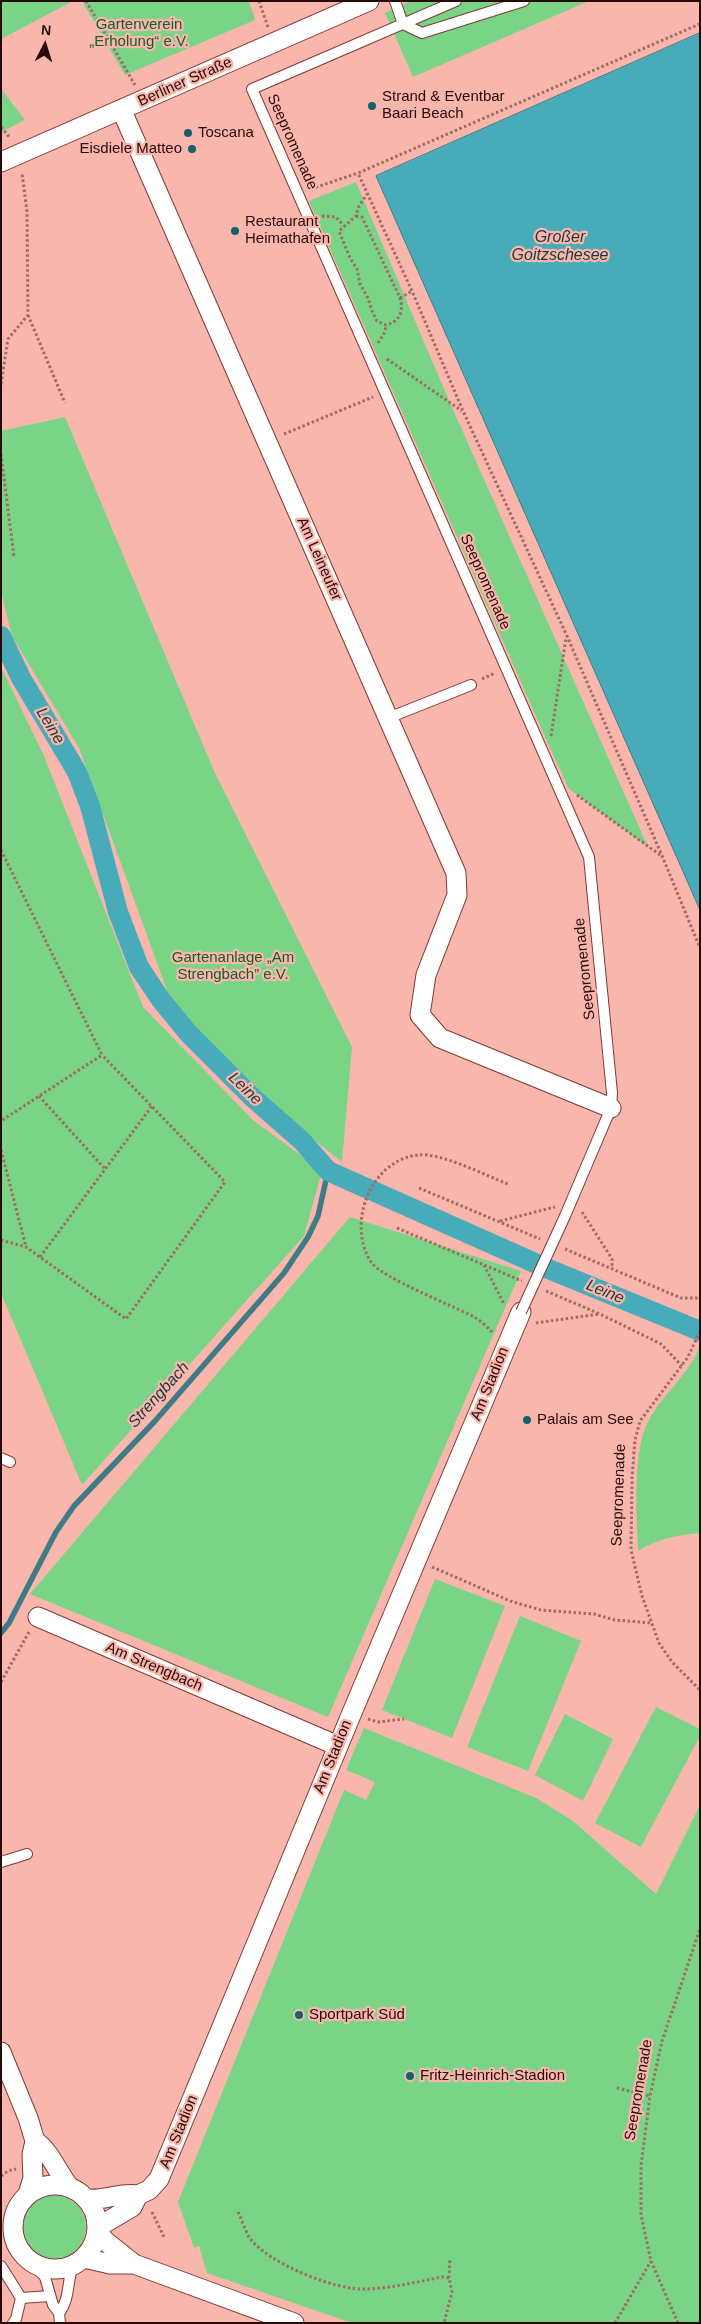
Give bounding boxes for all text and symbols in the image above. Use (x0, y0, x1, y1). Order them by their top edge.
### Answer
park label: Gartenverein „Erholung“ e.V. (89, 16, 189, 51)
north arrow (20, 20, 70, 70)
text: N (41, 22, 52, 38)
street label: Berliner Straße (135, 53, 235, 111)
place label: Strand & Eventbar Baari Beach (382, 88, 505, 123)
street label: Seepromenade (263, 91, 321, 193)
marker: Strand & Eventbar Baari Beach (366, 100, 378, 112)
place label: Toscana (198, 124, 254, 142)
marker: Toscana (182, 127, 194, 139)
place label: Eisdiele Matteo (79, 140, 182, 158)
marker: Eisdiele Matteo (186, 143, 198, 155)
place label: Restaurant Heimathafen (245, 213, 330, 248)
marker: Restaurant Heimathafen (229, 225, 241, 237)
water label: Großer Goitzschesee (512, 228, 608, 266)
street label: Am Leineufer (293, 515, 345, 603)
street label: Seepromenade (456, 531, 514, 633)
water label: Leine (32, 704, 68, 748)
street label: Seepromenade (571, 917, 599, 1021)
park label: Gartenanlage „Am Strengbach” e.V. (172, 949, 294, 984)
water label: Leine (224, 1068, 266, 1110)
water label: Leine (583, 1276, 627, 1308)
street label: Am Stadion (467, 1345, 513, 1423)
water label: Strengbach (124, 1358, 194, 1432)
place label: Palais am See (537, 1411, 634, 1429)
marker: Palais am See (521, 1414, 533, 1426)
street label: Seepromenade (608, 1443, 630, 1547)
street label: Am Strengbach (103, 1639, 205, 1695)
street label: Am Stadion (310, 1718, 356, 1796)
place label: Sportpark Süd (309, 2006, 405, 2024)
marker: Sportpark Süd (293, 2009, 305, 2021)
street label: Seepromenade (621, 2038, 657, 2142)
place label: Fritz-Heinrich-Stadion (420, 2067, 565, 2085)
marker: Fritz-Heinrich-Stadion (404, 2070, 416, 2082)
street label: Am Stadion (156, 2093, 202, 2171)

